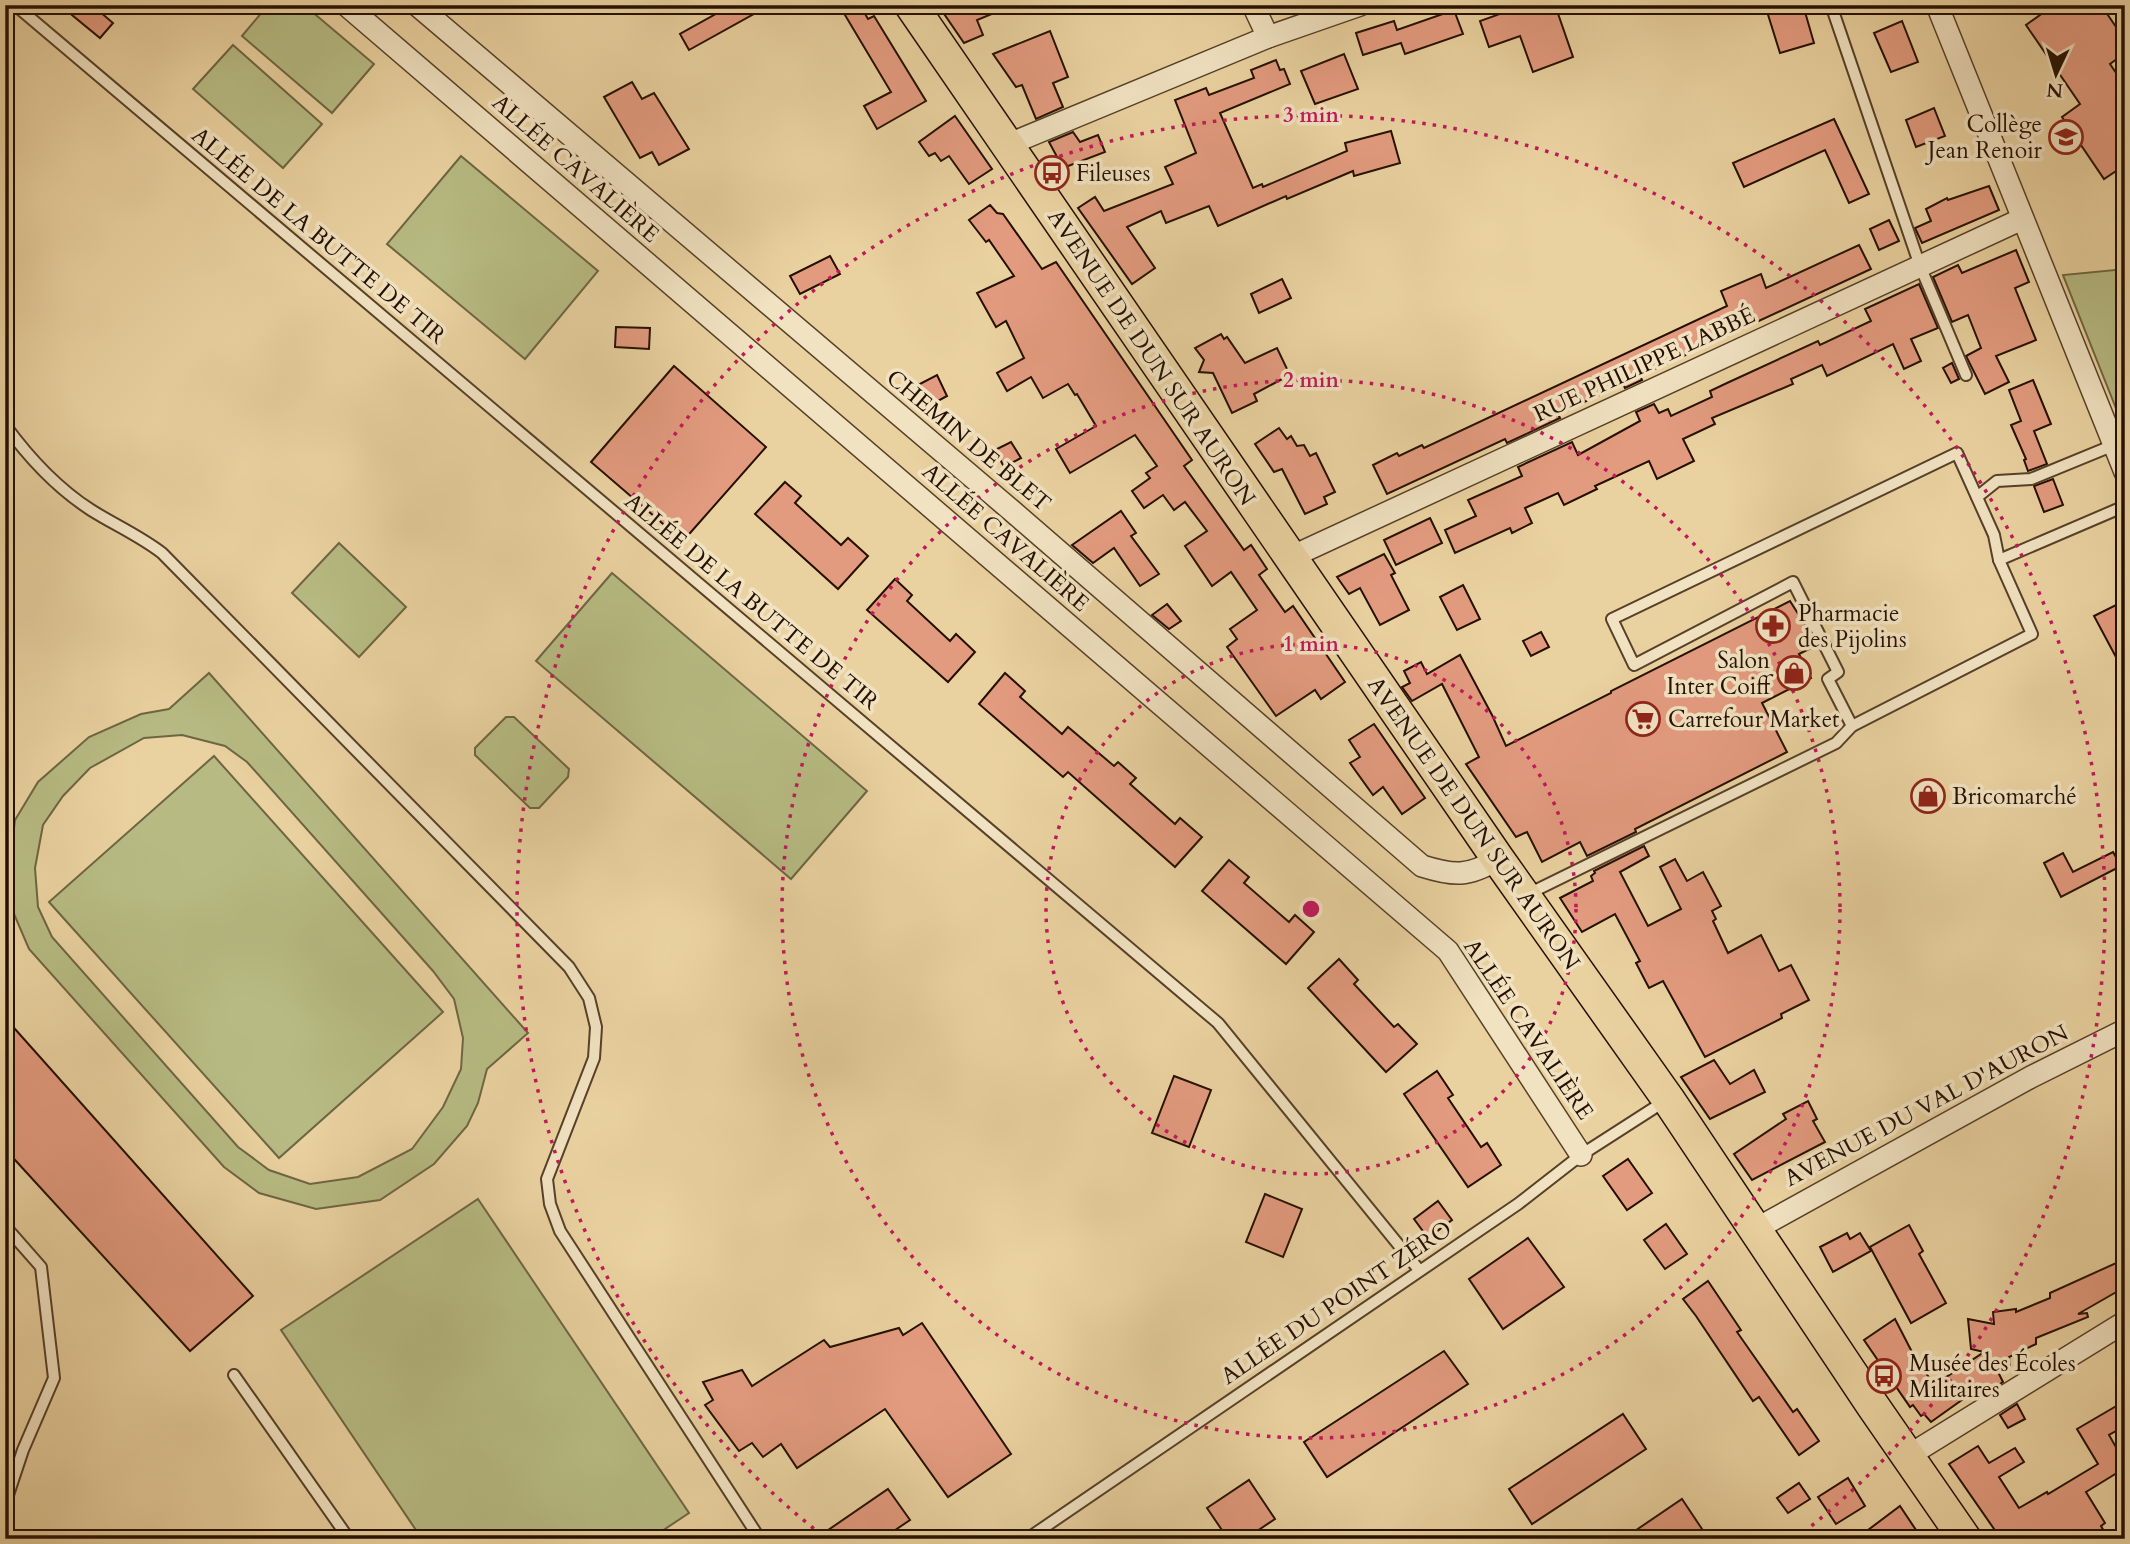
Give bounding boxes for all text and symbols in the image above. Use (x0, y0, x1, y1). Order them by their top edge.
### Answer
north arrow (2022, 38, 2092, 108)
text: N (2045, 76, 2064, 104)
street label: ALLÉE CAVALIÈRE (485, 87, 666, 250)
text: 3 min (1283, 101, 1339, 130)
place label: Collège Jean Renoir (1925, 109, 2043, 166)
school or university icon: Collège Jean Renoir (2047, 118, 2085, 156)
street label: ALLÉE DE LA BUTTE DE TIR (185, 120, 452, 351)
bus stop icon: Fileuses (1033, 154, 1071, 192)
place label: Fileuses (1076, 158, 1150, 189)
street label: AVENUE DE DUN SUR AURON (1040, 203, 1263, 512)
street label: RUE PHILIPPE LABBÉ (1529, 300, 1760, 429)
street label: CHEMIN DE BLET (880, 362, 1058, 519)
text: 2 min (1283, 366, 1339, 395)
street label: ALLÉE CAVALIÈRE (915, 456, 1096, 619)
street label: ALLÉE DE LA BUTTE DE TIR (618, 486, 885, 717)
place label: Pharmacie des Pijolins (1798, 598, 1907, 655)
pharmacy icon: Pharmacie des Pijolins (1754, 607, 1792, 645)
text: 1 min (1283, 630, 1339, 659)
place label: Salon Inter Coiff (1667, 645, 1774, 702)
shop icon: Salon Inter Coiff (1775, 654, 1813, 692)
street label: AVENUE DE DUN SUR AURON (1360, 670, 1587, 976)
supermarket icon: Carrefour Market (1624, 700, 1662, 738)
place label: Carrefour Market (1668, 704, 1839, 735)
shop icon: Bricomarché (1909, 777, 1947, 815)
place label: Bricomarché (1952, 781, 2077, 812)
centre of rings (1299, 897, 1323, 921)
street label: ALLÉE CAVALIÈRE (1456, 933, 1601, 1126)
street label: AVENUE DU VAL D'AURON (1779, 1017, 2074, 1194)
street label: ALLÉE DU POINT ZÉRO (1215, 1213, 1458, 1392)
place label: Musée des Écoles Militaires (1909, 1348, 2076, 1405)
bus stop icon: Musée des Écoles Militaires (1865, 1357, 1903, 1395)

